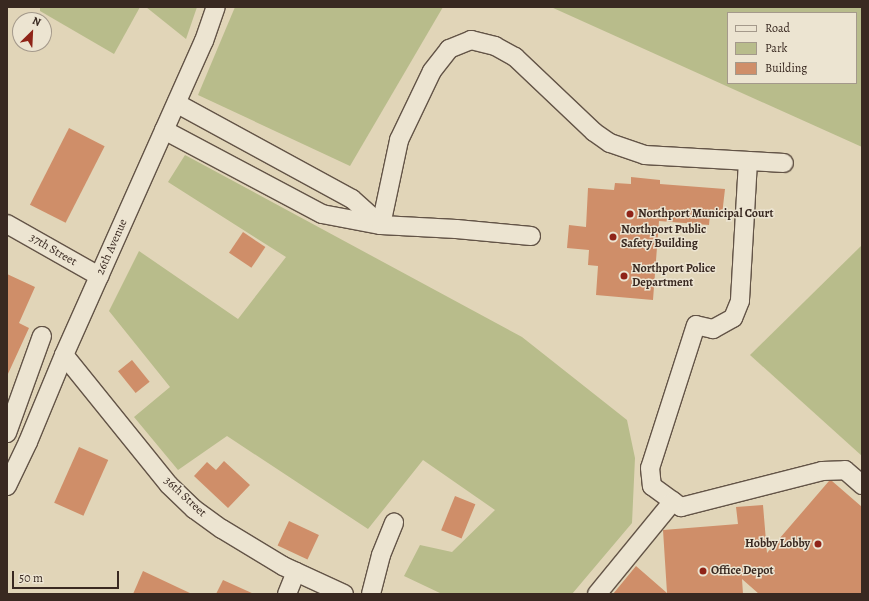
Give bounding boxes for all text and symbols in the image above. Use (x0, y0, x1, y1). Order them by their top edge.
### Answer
north arrow (12, 12, 52, 52)
legend (727, 12, 857, 84)
text: N (30, 13, 43, 30)
text: Road (765, 20, 790, 36)
text: Park (765, 40, 788, 56)
text: Building (765, 60, 807, 76)
place label: Northport Municipal Court (638, 207, 773, 221)
marker: Northport Municipal Court (625, 209, 635, 219)
street label: 26th Avenue (93, 217, 131, 277)
place label: Northport Public Safety Building (621, 223, 706, 251)
street label: 37th Street (27, 231, 79, 269)
marker: Northport Public Safety Building (608, 232, 618, 242)
place label: Northport Police Department (632, 262, 716, 290)
marker: Northport Police Department (619, 271, 629, 281)
street label: 36th Street (161, 474, 209, 520)
place label: Hobby Lobby (745, 537, 810, 551)
marker: Hobby Lobby (813, 539, 823, 549)
scale bar (14, 563, 121, 589)
place label: Office Depot (711, 564, 774, 578)
marker: Office Depot (698, 566, 708, 576)
text: 50 m (19, 570, 43, 586)

